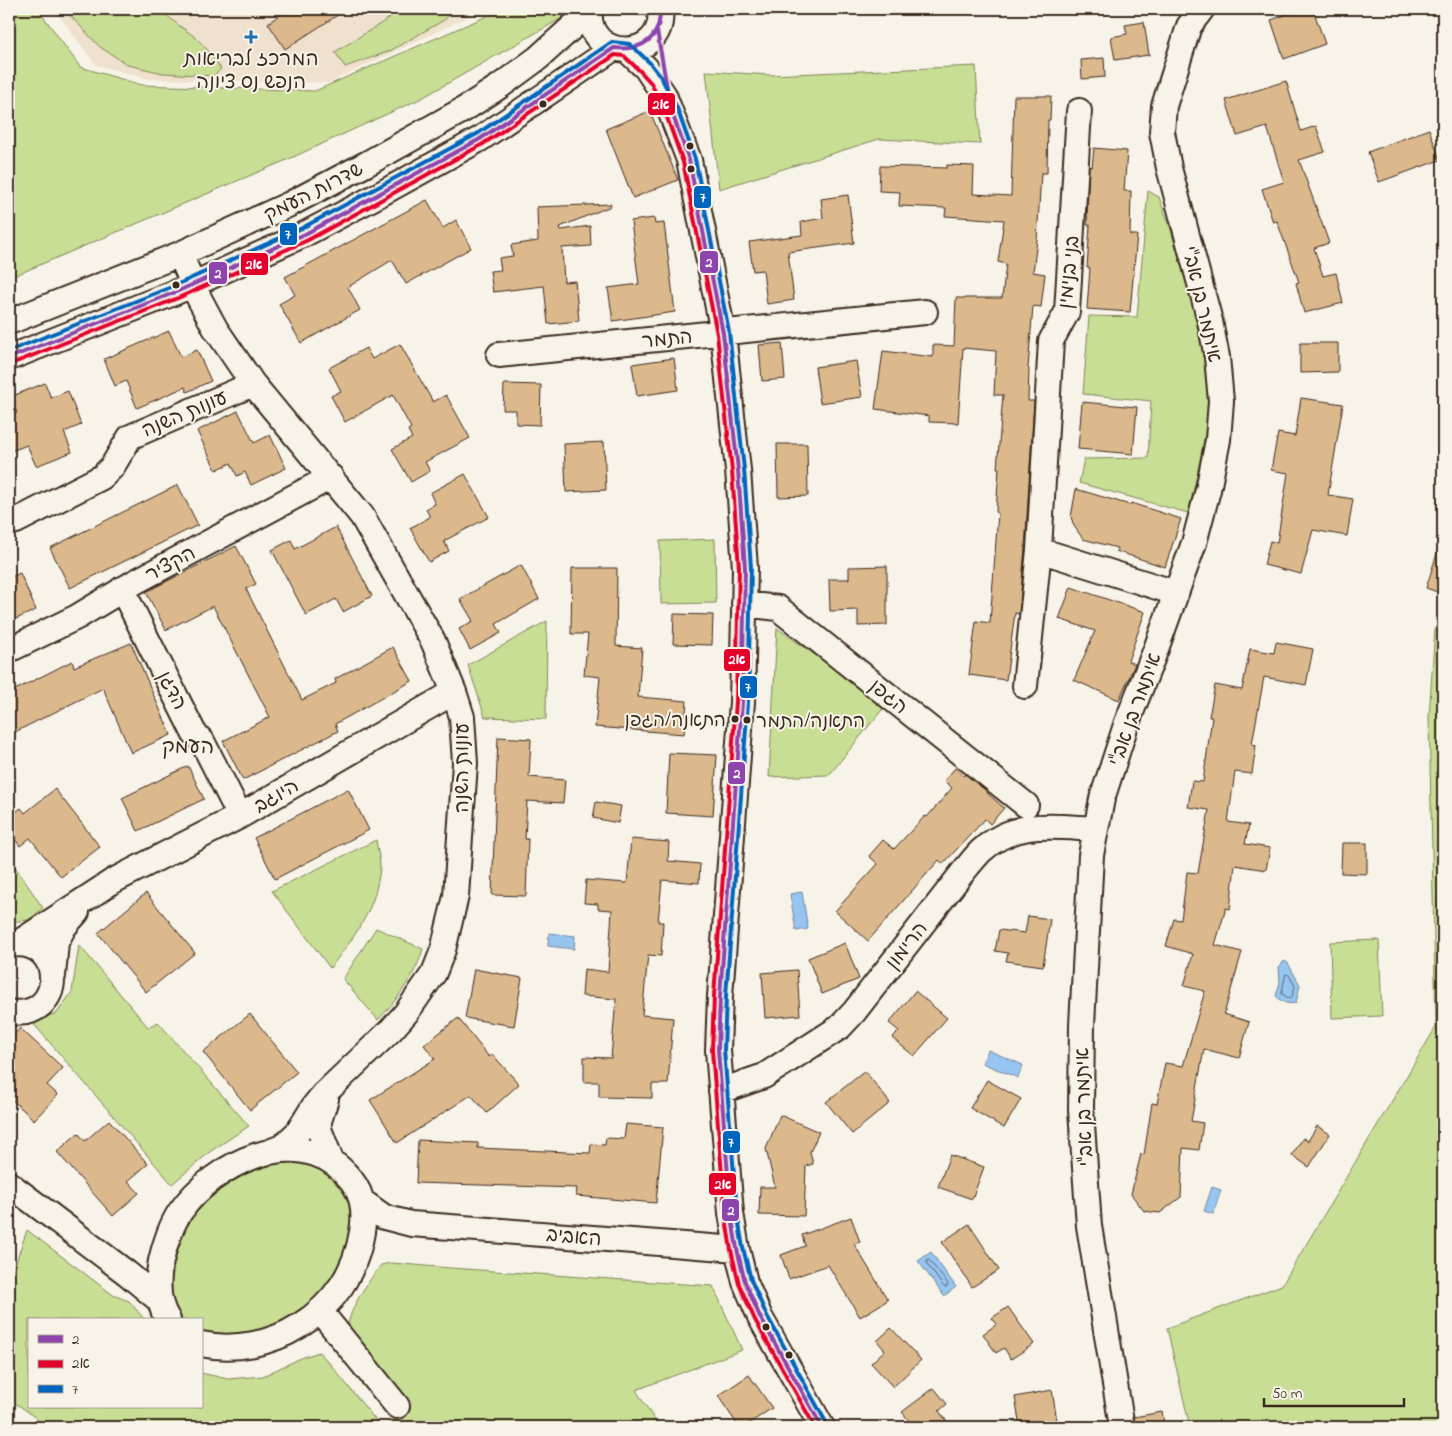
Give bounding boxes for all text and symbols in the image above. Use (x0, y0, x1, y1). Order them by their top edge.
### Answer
marker: המרכז לבריאות הנפש נס ציונה (244, 30, 258, 44)
place label: המרכז לבריאות הנפש נס ציונה (183, 46, 318, 98)
line badge: 2א (647, 92, 676, 116)
text: 2א (652, 95, 670, 116)
unlabelled marker (538, 99, 548, 109)
unlabelled marker (685, 141, 695, 151)
street label: שדרות העמק (259, 156, 369, 231)
unlabelled marker (686, 164, 696, 174)
line badge: 7 (693, 185, 712, 209)
text: 7 (700, 188, 706, 209)
line badge: 7 (279, 222, 298, 246)
text: 7 (285, 225, 291, 246)
street label: בני בנימין (1052, 234, 1089, 310)
street label: איתמר בן אב"י (1173, 243, 1228, 366)
line badge: 2 (699, 250, 719, 274)
line badge: 2א (240, 252, 269, 276)
text: 2 (705, 253, 713, 274)
text: 2א (245, 255, 263, 276)
line badge: 2 (208, 261, 228, 285)
text: 2 (214, 264, 222, 285)
unlabelled marker (171, 280, 181, 290)
street label: התמר (641, 323, 694, 358)
street label: עונות השנה (138, 384, 233, 446)
street label: הקציר (141, 540, 202, 591)
line badge: 2א (723, 648, 751, 672)
street label: איתמר בן אב"י (1102, 649, 1170, 771)
text: 2א (728, 650, 746, 671)
street label: הדגן (149, 667, 193, 716)
street label: הגפן (862, 673, 913, 723)
line badge: 7 (739, 675, 758, 699)
text: 7 (745, 678, 751, 699)
place label: התאנה/הגפן (625, 708, 726, 735)
place label: התאנה/התמר (756, 709, 865, 736)
marker: התאנה/הגפן (730, 714, 740, 724)
marker: התאנה/התמר (742, 715, 752, 725)
street label: עונות השנה (449, 722, 478, 813)
district label: העמק (162, 733, 214, 763)
line badge: 2 (727, 761, 746, 785)
text: 2 (733, 764, 741, 785)
street label: היוגב (249, 773, 305, 822)
street label: הרימון (880, 916, 936, 977)
street label: איתמר בן אב"י (1069, 1047, 1102, 1167)
line badge: 7 (722, 1130, 741, 1154)
text: 7 (728, 1133, 734, 1154)
line badge: 2א (708, 1172, 737, 1196)
text: 2א (714, 1175, 732, 1196)
line badge: 2 (721, 1198, 740, 1222)
text: 2 (727, 1201, 735, 1222)
street label: האביב (545, 1222, 603, 1255)
legend (28, 1318, 202, 1408)
unlabelled marker (761, 1322, 771, 1332)
text: 2 (72, 1329, 80, 1351)
unlabelled marker (784, 1350, 794, 1360)
text: 2א (72, 1353, 90, 1375)
scale bar (1264, 1376, 1404, 1408)
text: 7 (72, 1379, 78, 1401)
text: 50 m (1272, 1383, 1303, 1405)

